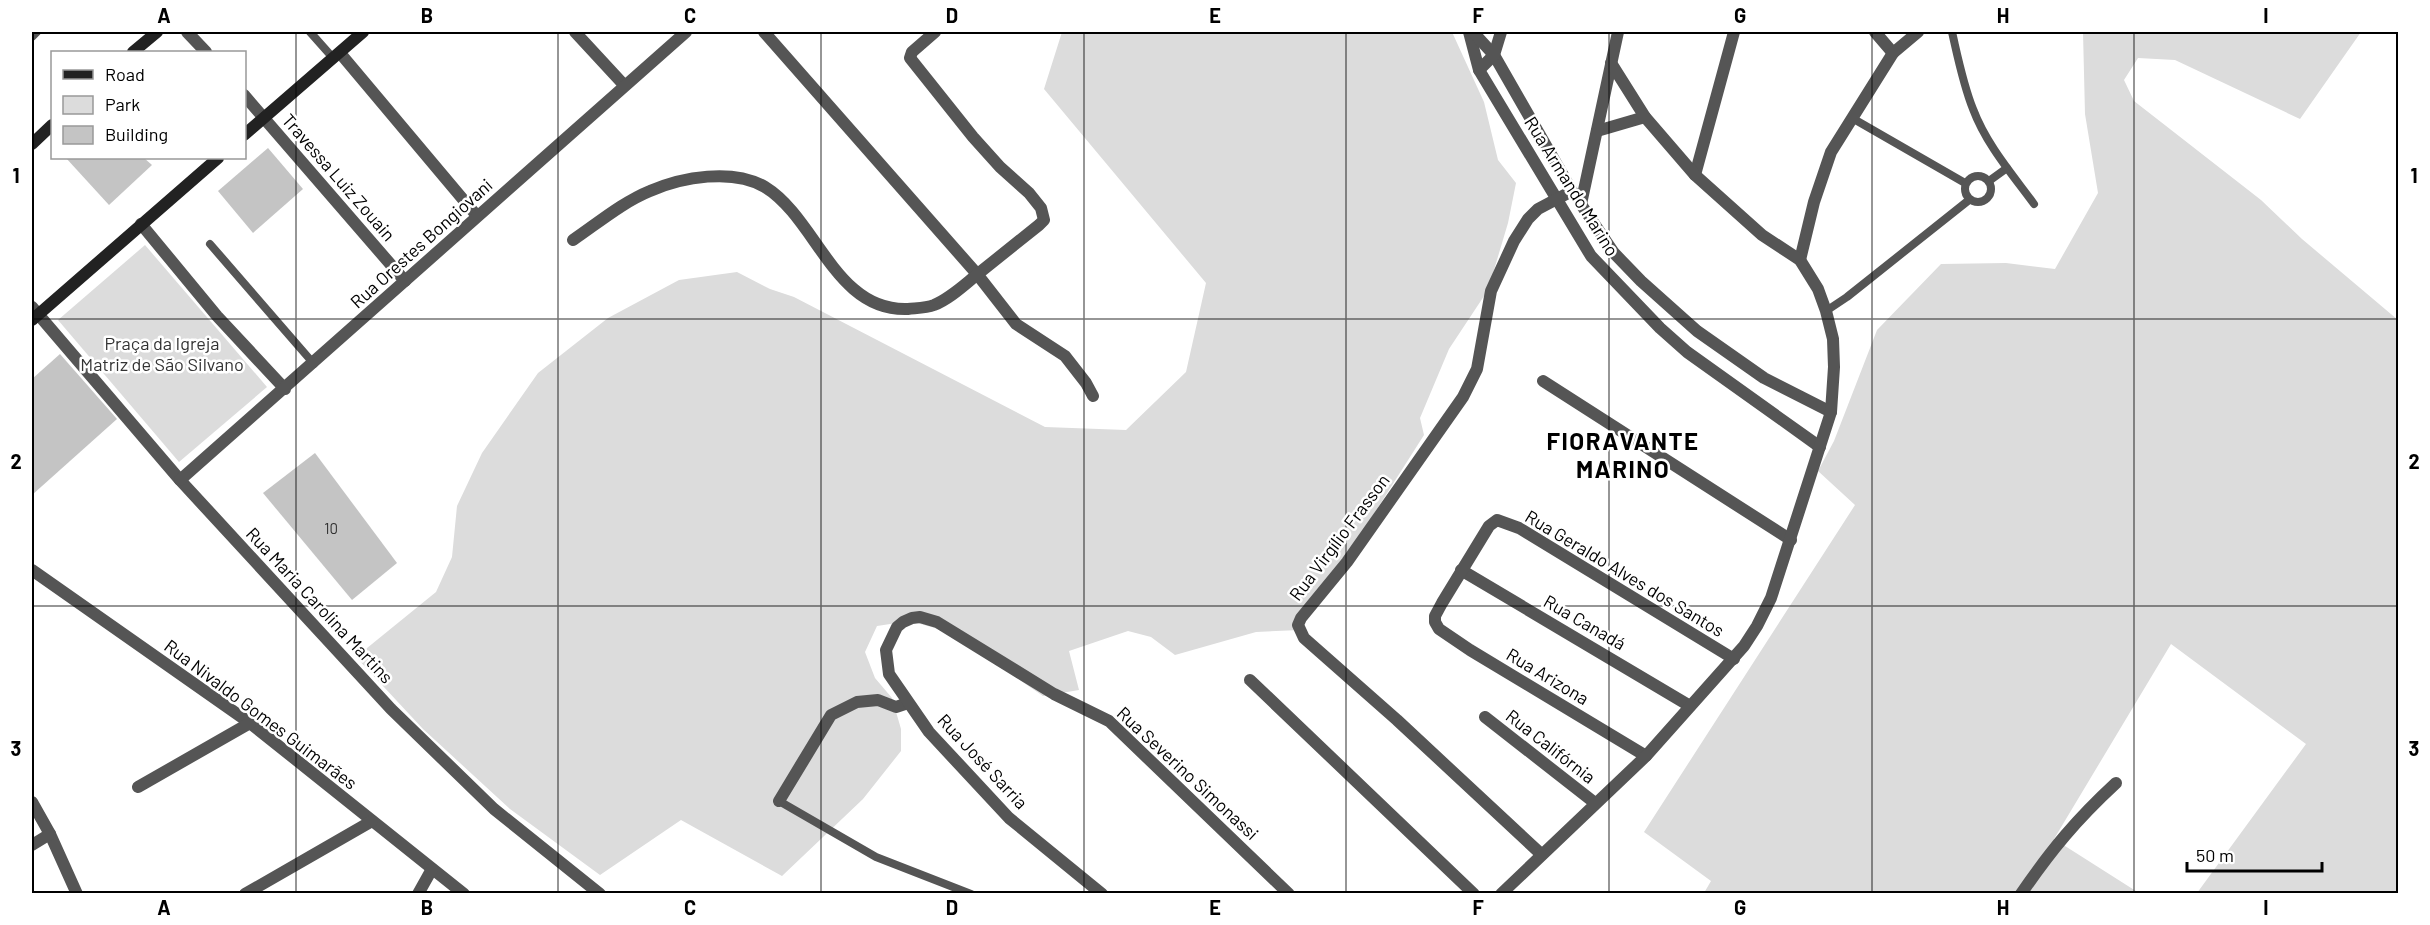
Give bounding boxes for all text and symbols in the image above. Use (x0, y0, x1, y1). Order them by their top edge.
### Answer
text: A (157, 3, 171, 27)
text: B (421, 3, 433, 27)
text: C (684, 3, 696, 27)
text: D (946, 3, 958, 27)
text: E (1209, 3, 1221, 27)
text: F (1472, 3, 1484, 27)
text: G (1734, 3, 1746, 27)
text: H (1997, 3, 2009, 27)
text: I (2263, 3, 2269, 27)
legend (51, 51, 246, 159)
text: Road (105, 63, 145, 85)
text: Park (105, 93, 140, 115)
street label: Travessa Luiz Zouain (278, 109, 400, 245)
street label: Rua Armando Marino (1520, 112, 1624, 260)
text: Building (105, 123, 168, 145)
text: 1 (12, 163, 20, 187)
text: 1 (2410, 163, 2418, 187)
street label: Rua Orestes Bongiovani (345, 173, 497, 313)
park label: Praça da Igreja Matriz de São Silvano (80, 332, 244, 375)
district label: FIORAVANTE MARINO (1546, 426, 1700, 483)
text: 2 (10, 449, 22, 473)
text: 2 (2408, 449, 2420, 473)
street label: Rua Virgílio Frasson (1284, 469, 1394, 605)
street label: Rua Geraldo Alves dos Santos (1522, 505, 1728, 641)
house number: 10 (324, 519, 338, 537)
street label: Rua Maria Carolina Martins (242, 522, 398, 688)
street label: Rua Canadá (1540, 590, 1630, 654)
street label: Rua Nivaldo Gomes Guimarães (160, 634, 362, 794)
street label: Rua Arizona (1503, 643, 1593, 709)
street label: Rua Severino Simonassi (1113, 702, 1263, 844)
street label: Rua Califórnia (1502, 704, 1600, 788)
street label: Rua José Sarria (933, 709, 1033, 813)
text: 3 (11, 736, 21, 760)
text: 3 (2409, 736, 2419, 760)
scale bar (2187, 835, 2322, 873)
text: 50 m (2196, 844, 2234, 866)
text: A (157, 895, 171, 919)
text: B (421, 895, 433, 919)
text: C (684, 895, 696, 919)
text: D (946, 895, 958, 919)
text: E (1209, 895, 1221, 919)
text: F (1472, 895, 1484, 919)
text: G (1734, 895, 1746, 919)
text: H (1997, 895, 2009, 919)
text: I (2263, 895, 2269, 919)

